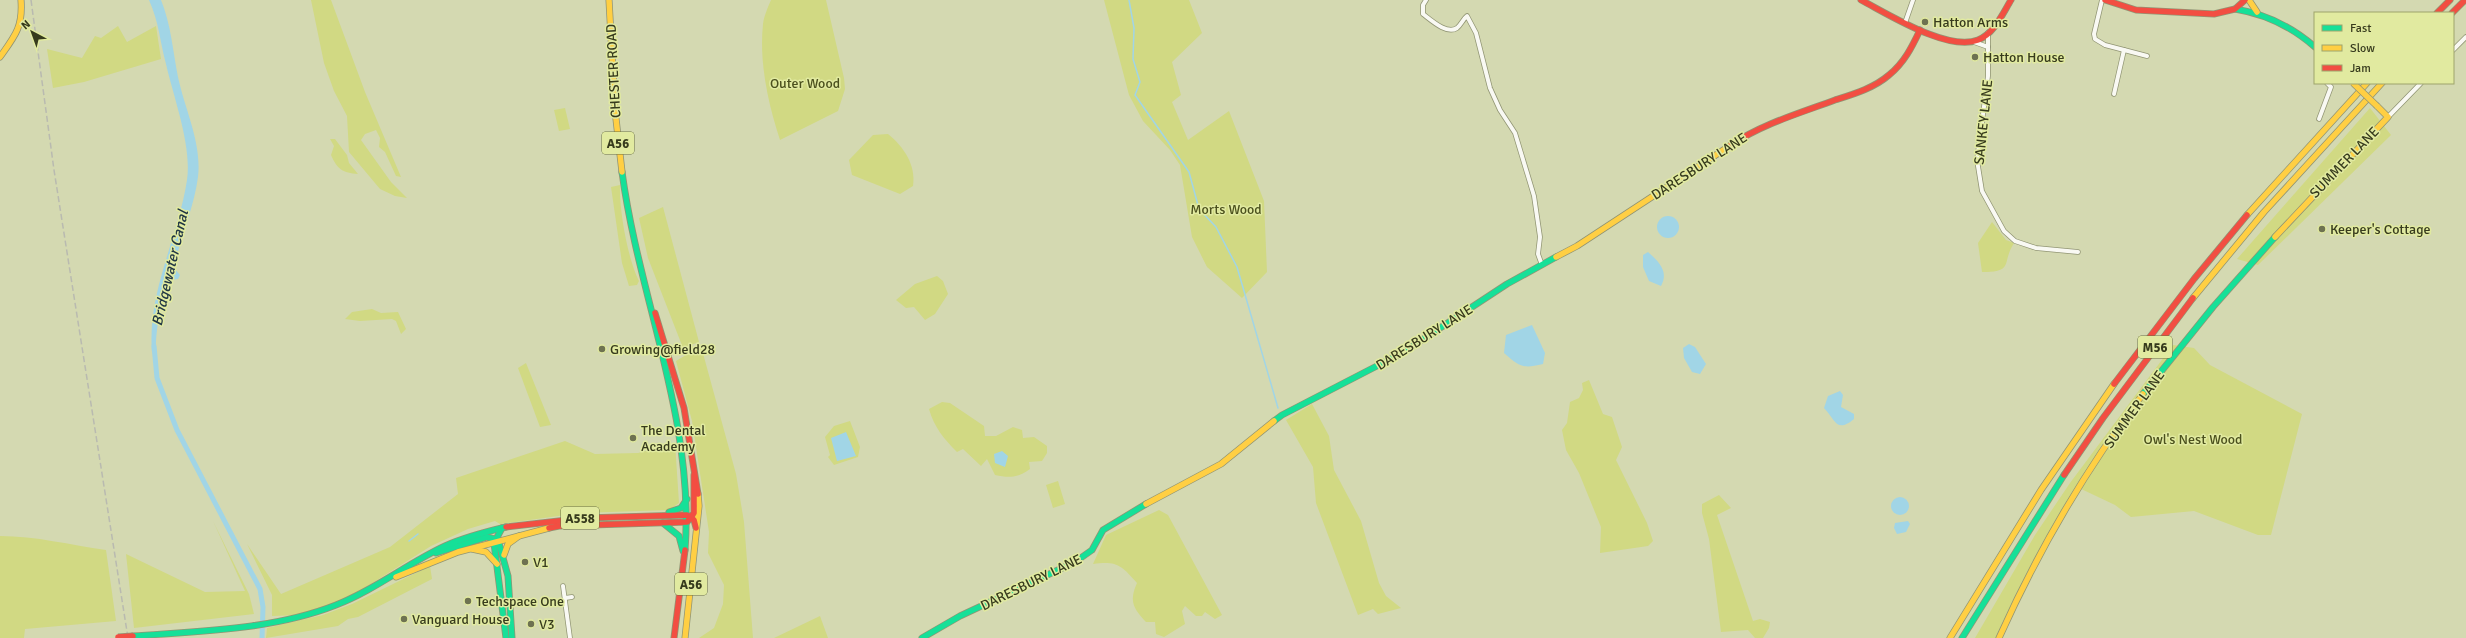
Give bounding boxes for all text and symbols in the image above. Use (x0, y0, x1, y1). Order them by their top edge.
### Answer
north arrow (12, 12, 52, 52)
legend (2314, 12, 2454, 84)
place label: Hatton Arms (1933, 14, 2008, 31)
text: N (19, 17, 33, 32)
marker: Hatton Arms (1920, 17, 1930, 27)
text: Fast (2350, 21, 2371, 36)
street label: CHESTER ROAD (603, 23, 624, 119)
text: Slow (2350, 41, 2375, 56)
place label: Hatton House (1983, 49, 2065, 66)
marker: Hatton House (1970, 52, 1980, 62)
text: Jam (2350, 61, 2371, 76)
park label: Outer Wood (770, 75, 840, 92)
street label: SANKEY LANE (1971, 79, 1996, 165)
street label: SUMMER LANE (2306, 123, 2383, 201)
street label: DARESBURY LANE (1648, 129, 1750, 204)
road number: A56 (602, 132, 634, 154)
park label: Morts Wood (1190, 201, 1262, 218)
water label: Bridgewater Canal (148, 207, 192, 328)
place label: Keeper's Cottage (2330, 221, 2431, 238)
marker: Keeper's Cottage (2317, 224, 2327, 234)
street label: DARESBURY LANE (1373, 301, 1476, 374)
road number: M56 (2138, 336, 2172, 358)
place label: Growing@field28 (610, 341, 715, 358)
marker: Growing@field28 (597, 344, 607, 354)
street label: SUMMER LANE (2100, 367, 2168, 452)
place label: The Dental Academy (641, 422, 705, 455)
park label: Owl's Nest Wood (2143, 431, 2243, 448)
marker: The Dental Academy (628, 433, 638, 443)
road number: A558 (561, 507, 599, 529)
street label: DARESBURY LANE (978, 551, 1085, 614)
place label: V1 (533, 554, 549, 571)
marker: V1 (520, 557, 530, 567)
road number: A56 (675, 573, 707, 595)
place label: Techspace One (476, 593, 564, 610)
marker: Techspace One (463, 596, 473, 606)
place label: Vanguard House (412, 611, 509, 628)
marker: Vanguard House (399, 614, 409, 624)
place label: V3 (539, 616, 555, 633)
marker: V3 (526, 619, 536, 629)

